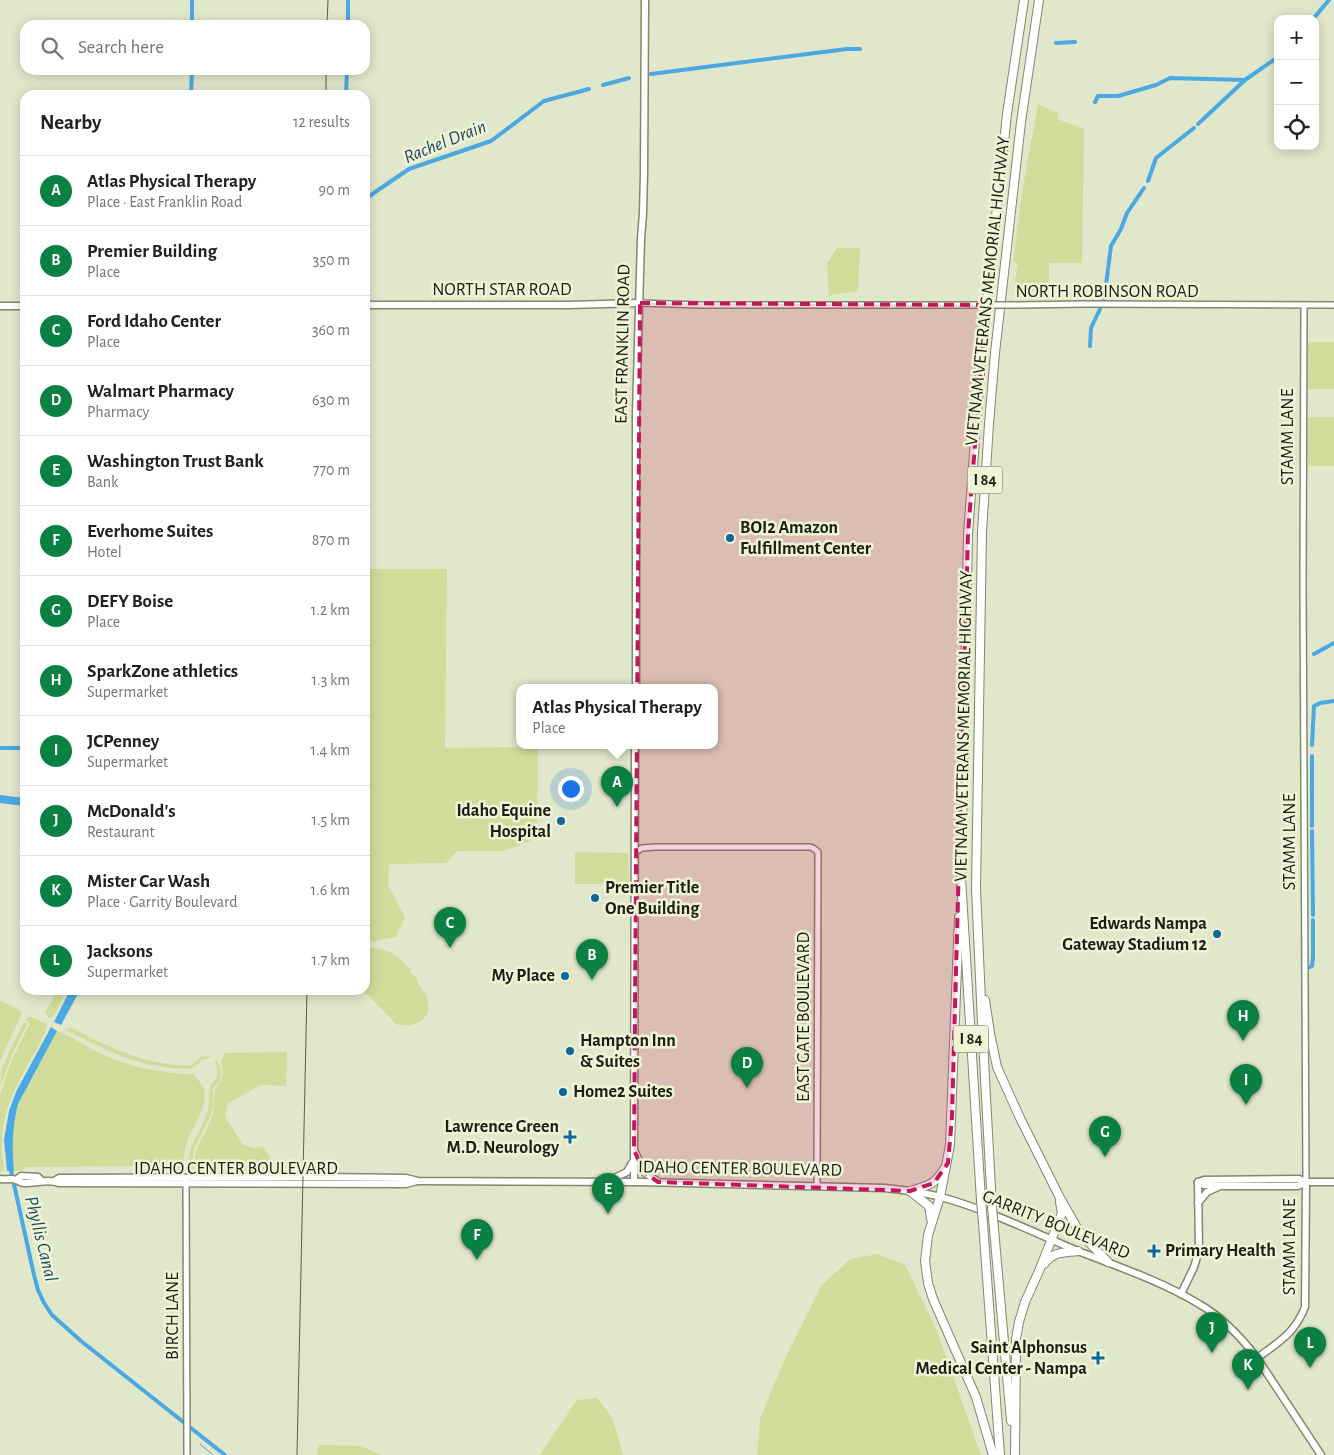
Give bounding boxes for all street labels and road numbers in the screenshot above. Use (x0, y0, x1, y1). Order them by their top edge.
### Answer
street label: VIETNAM VETERANS MEMORIAL HIGHWAY (963, 135, 1013, 447)
street label: EAST FRANKLIN ROAD (613, 264, 633, 424)
street label: NORTH STAR ROAD (432, 281, 572, 299)
street label: NORTH ROBINSON ROAD (1015, 283, 1199, 301)
street label: STAMM LANE (1279, 388, 1297, 485)
road number: I 84 (968, 466, 1002, 494)
street label: VIETNAM VETERANS MEMORIAL HIGHWAY (952, 570, 976, 882)
street label: STAMM LANE (1281, 793, 1299, 890)
street label: EAST GATE BOULEVARD (795, 932, 813, 1102)
road number: I 84 (954, 1026, 988, 1052)
street label: IDAHO CENTER BOULEVARD (638, 1158, 842, 1180)
street label: IDAHO CENTER BOULEVARD (134, 1160, 338, 1178)
street label: GARRITY BOULEVARD (980, 1187, 1132, 1263)
street label: STAMM LANE (1281, 1198, 1299, 1295)
street label: BIRCH LANE (164, 1272, 182, 1360)

